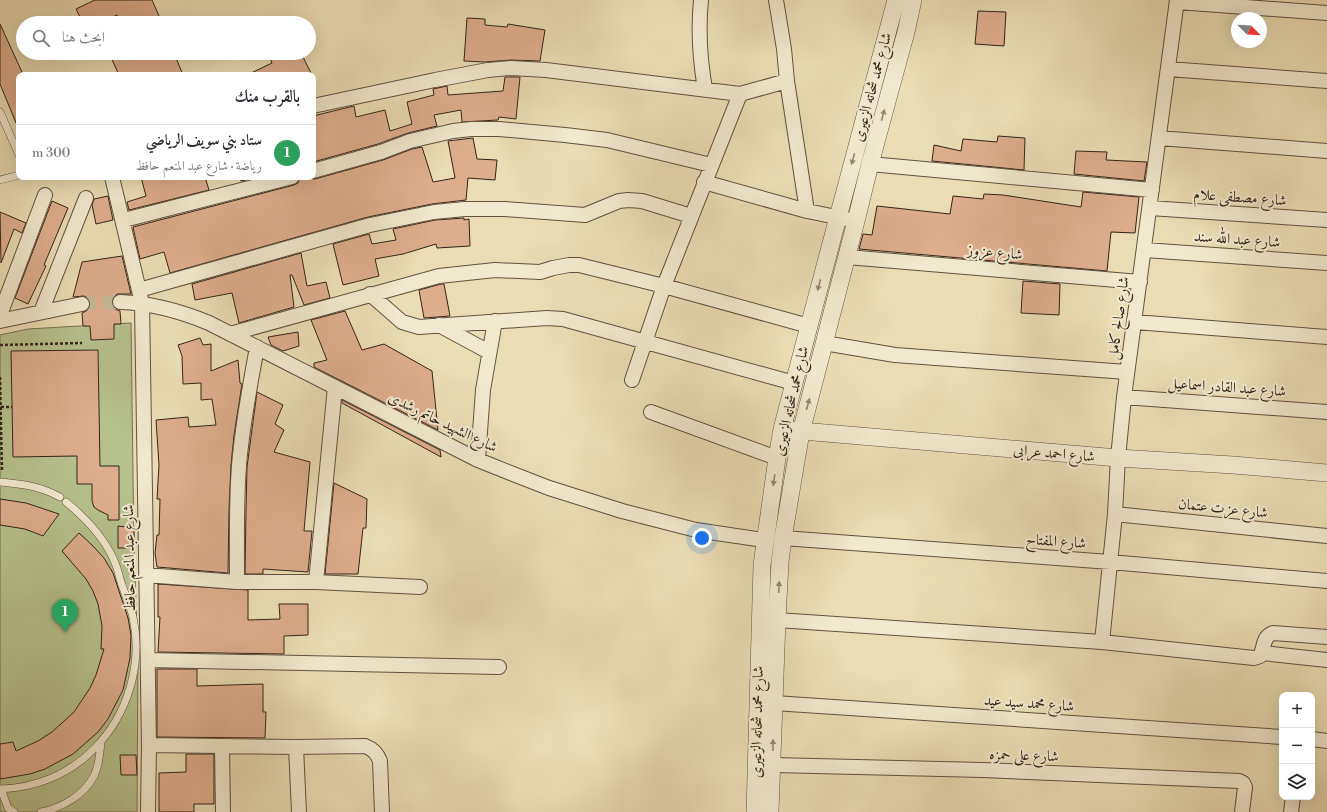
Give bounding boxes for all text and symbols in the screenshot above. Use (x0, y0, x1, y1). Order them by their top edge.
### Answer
north arrow (1231, 12, 1267, 48)
search box (16, 16, 316, 60)
icon: search (30, 27, 52, 49)
text: ابحث هنا (62, 28, 105, 47)
street label: شارع محمد شحاته الزعيرى (849, 30, 899, 145)
text: بالقرب منك (234, 86, 300, 108)
one-way arrow (880, 109, 886, 121)
text: ستاد بني سويف الرياضي (146, 131, 262, 150)
text: 300 m (32, 145, 71, 161)
text: 1 (284, 145, 290, 161)
one-way arrow (849, 153, 855, 166)
text: رياضة · شارع عبد المنعم حافظ (136, 158, 262, 174)
street label: شارع مصطفى علام (1192, 185, 1287, 213)
street label: شارع عبد الله سند (1193, 224, 1281, 255)
street label: شارع عزوز (964, 240, 1023, 267)
street label: شارع صالح كامل (1103, 275, 1138, 361)
one-way arrow (816, 279, 822, 291)
street label: شارع محمد شحاته الزعيرى (770, 344, 816, 459)
street label: شارع عبد القادر اسماعيل (1167, 374, 1287, 404)
street label: شارع الشهيد حاتم رشدى (384, 388, 500, 460)
one-way arrow (805, 398, 811, 410)
street label: شارع احمد عرابى (1012, 440, 1096, 470)
one-way arrow (771, 473, 777, 486)
street label: شارع عزت عتمان (1177, 494, 1269, 526)
street label: شارع عبد المنعم حافظ (119, 504, 144, 612)
your location (692, 528, 712, 548)
street label: شارع المفتاح (1025, 530, 1087, 556)
one-way arrow (775, 581, 782, 593)
pin: 1 (52, 599, 78, 632)
street label: شارع محمد شحاته الزعيرى (747, 666, 771, 778)
street label: شارع محمد سيد عيد (983, 691, 1075, 719)
map controls (1279, 692, 1315, 800)
button: + (1279, 692, 1315, 728)
button: − (1279, 728, 1315, 764)
one-way arrow (770, 738, 776, 751)
street label: شارع على حمزه (989, 745, 1059, 769)
button: layers (1279, 764, 1315, 800)

